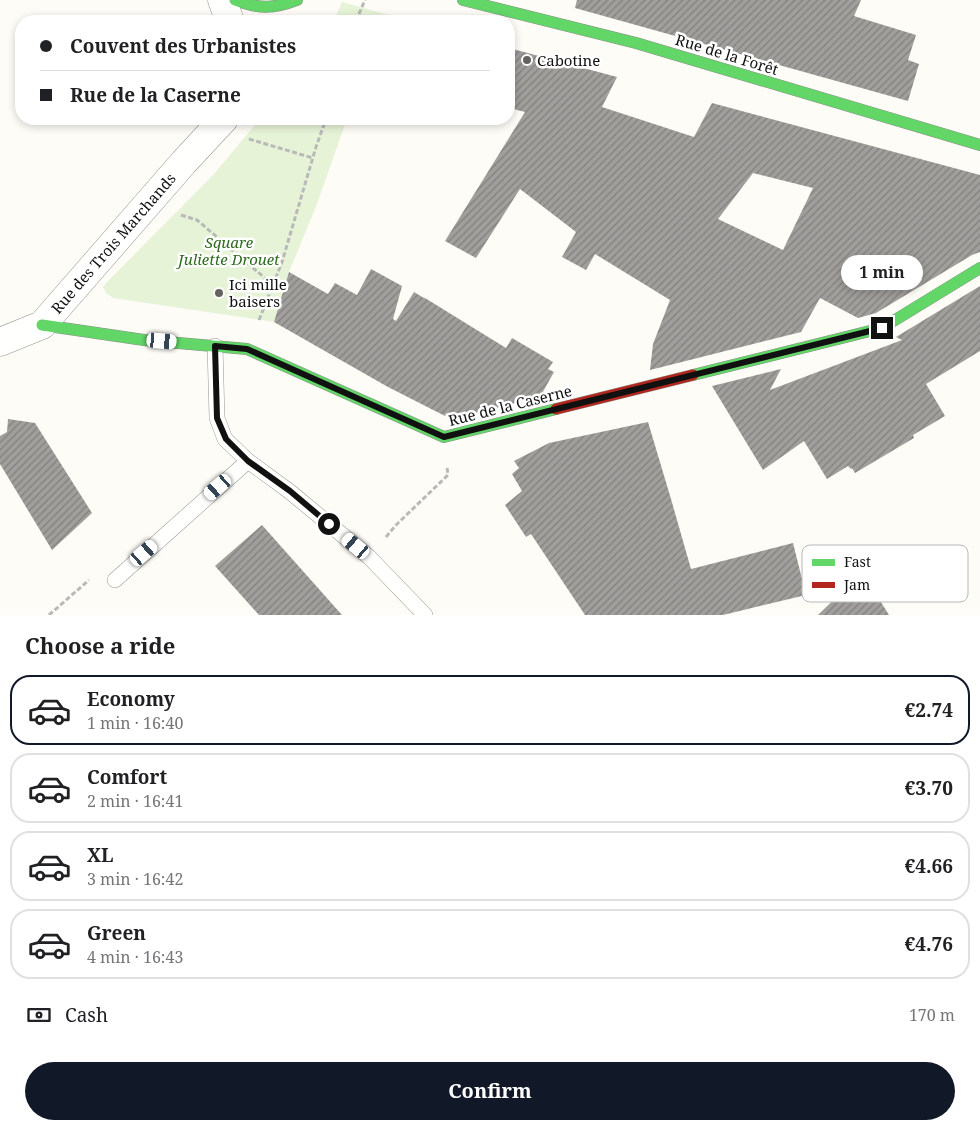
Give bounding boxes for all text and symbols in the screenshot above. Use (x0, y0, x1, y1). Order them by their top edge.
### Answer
street label: Rue de la Forêt (673, 29, 781, 79)
text: Couvent des Urbanistes (70, 33, 296, 59)
place label: Cabotine (537, 50, 600, 70)
marker: Cabotine (521, 54, 533, 66)
text: Rue de la Caserne (70, 82, 241, 108)
street label: Rue des Trois Marchands (46, 168, 180, 318)
park label: Square Juliette Drouet (175, 232, 280, 269)
callout: 1 min (841, 255, 923, 290)
text: 1 min (859, 261, 905, 283)
place label: Ici mille baisers (229, 274, 287, 311)
marker: Ici mille baisers (213, 287, 225, 299)
route end (871, 317, 893, 339)
car (146, 332, 177, 350)
street label: Rue de la Caserne (446, 380, 574, 430)
car (201, 471, 234, 503)
route start (318, 513, 340, 535)
car (339, 531, 372, 561)
car (127, 537, 160, 569)
legend (802, 545, 968, 602)
text: Fast (844, 552, 871, 571)
text: Jam (843, 575, 870, 594)
text: Choose a ride (25, 630, 175, 660)
text: Economy (87, 686, 175, 712)
icon: car (27, 688, 72, 733)
text: €2.74 (905, 697, 953, 723)
text: 1 min · 16:40 (87, 712, 183, 734)
text: Comfort (87, 764, 167, 790)
icon: car (27, 766, 72, 811)
text: €3.70 (905, 775, 953, 801)
text: 2 min · 16:41 (87, 790, 183, 812)
text: XL (87, 842, 113, 868)
icon: car (27, 844, 72, 889)
text: €4.66 (905, 853, 953, 879)
text: 3 min · 16:42 (87, 868, 183, 890)
text: Green (87, 920, 146, 946)
icon: car (27, 922, 72, 967)
text: €4.76 (905, 931, 953, 957)
text: 4 min · 16:43 (87, 946, 183, 968)
icon: cash (25, 1001, 53, 1029)
text: Cash (65, 1002, 108, 1028)
text: 170 m (909, 1004, 955, 1026)
button: Confirm (25, 1062, 955, 1120)

